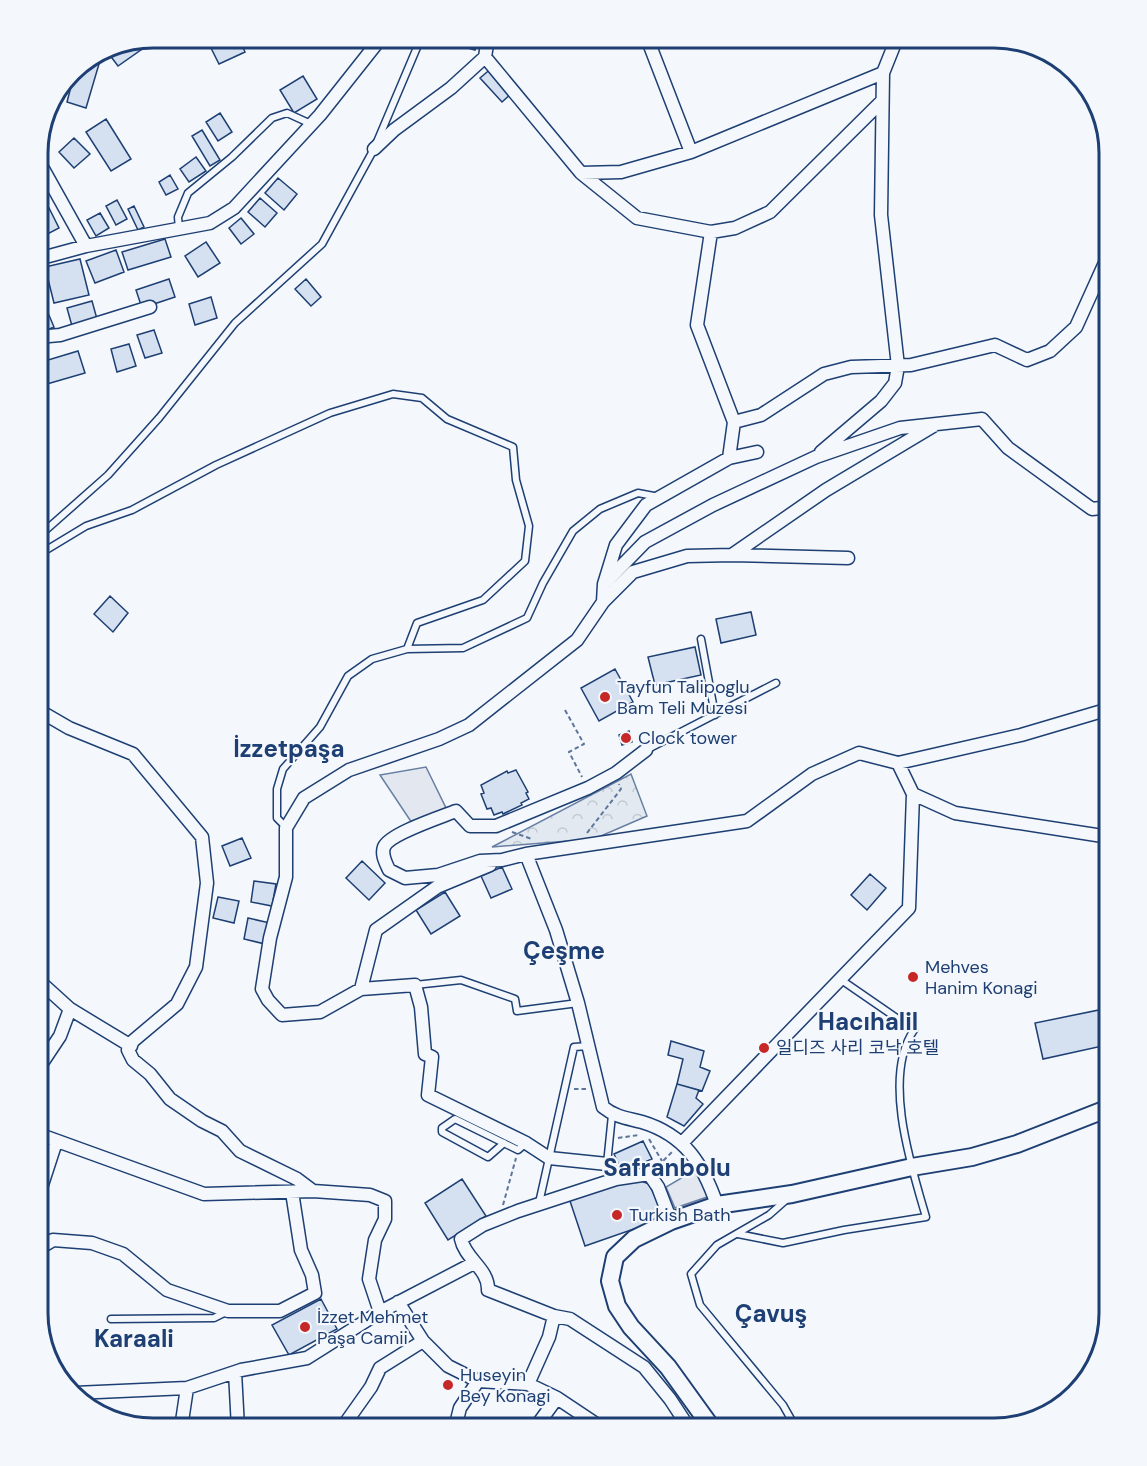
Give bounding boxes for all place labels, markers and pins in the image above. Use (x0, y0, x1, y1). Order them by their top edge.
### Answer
place label: Tayfun Talipoglu Bam Teli Muzesi (617, 675, 750, 720)
marker: Tayfun Talipoglu Bam Teli Muzesi (598, 690, 612, 704)
place label: Clock tower (638, 726, 738, 750)
marker: Clock tower (619, 731, 633, 745)
place label: Mehves Hanim Konagi (925, 955, 1038, 1000)
marker: Mehves Hanim Konagi (906, 970, 920, 984)
place label: 일디즈 사리 코낙 호텔 (776, 1036, 939, 1060)
marker: 일디즈 사리 코낙 호텔 (757, 1041, 771, 1055)
place label: Turkish Bath (629, 1203, 731, 1227)
marker: Turkish Bath (610, 1208, 624, 1222)
place label: İzzet Mehmet Paşa Camii (317, 1305, 428, 1350)
marker: İzzet Mehmet Paşa Camii (298, 1320, 312, 1334)
place label: Huseyin Bey Konagi (460, 1363, 551, 1408)
marker: Huseyin Bey Konagi (441, 1378, 455, 1392)

